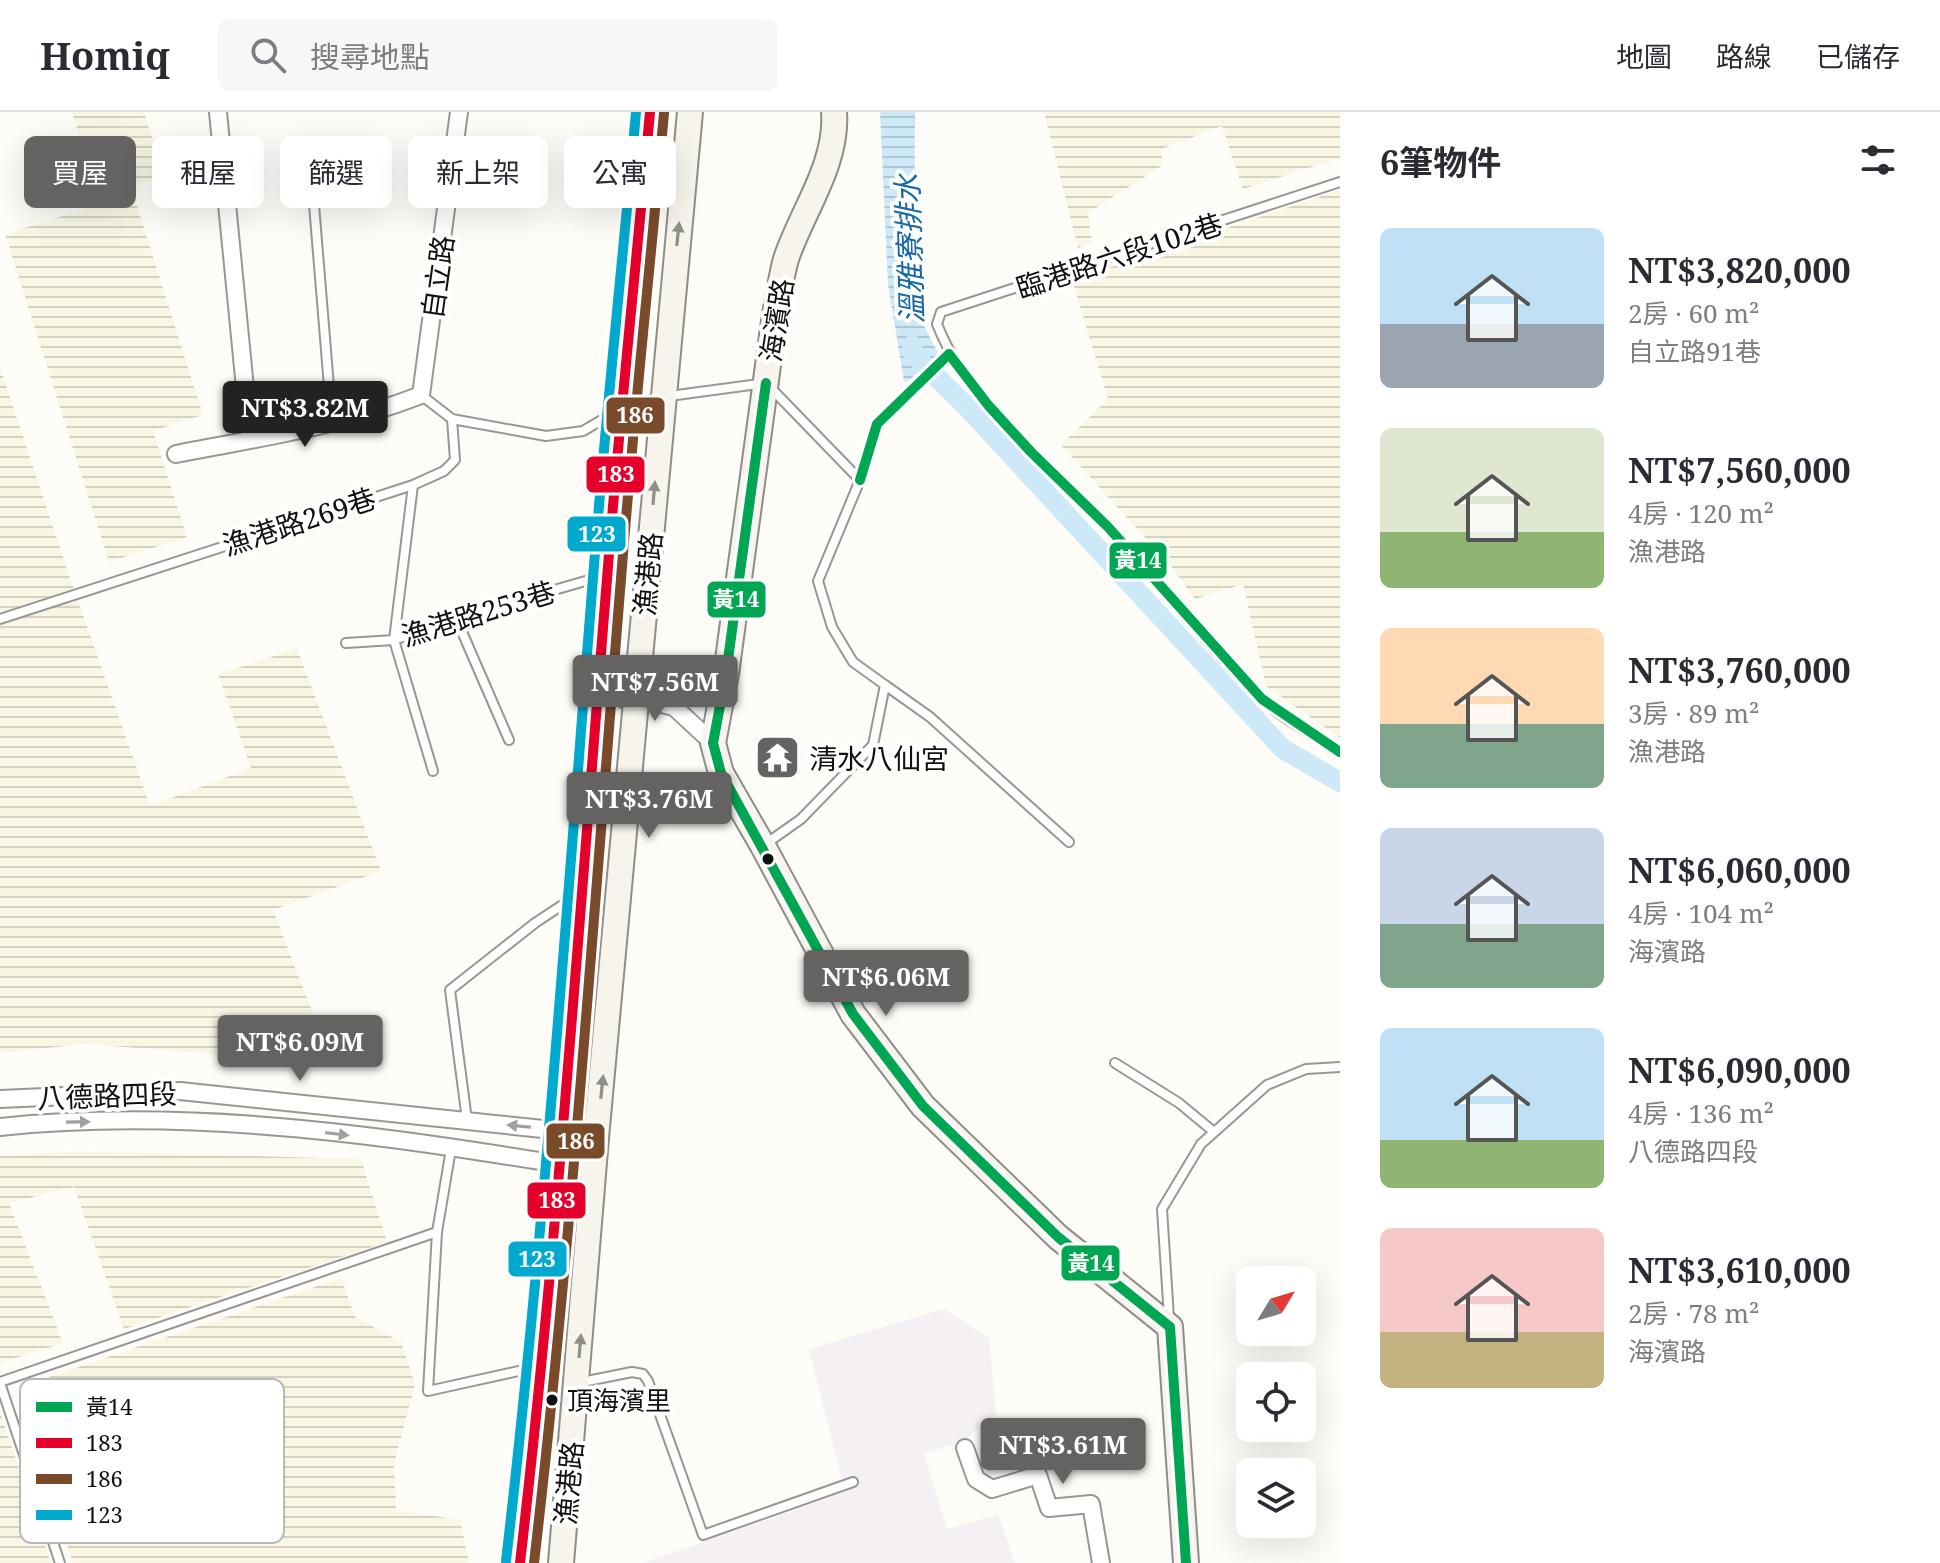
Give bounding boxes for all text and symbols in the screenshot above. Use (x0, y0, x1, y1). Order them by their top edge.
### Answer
search box (218, 19, 778, 91)
text: Homiq (40, 29, 170, 81)
icon: search (246, 33, 290, 77)
text: 搜尋地點 (310, 36, 430, 77)
text: 地圖 (1616, 37, 1672, 75)
text: 路線 (1716, 37, 1772, 75)
text: 已儲存 (1816, 37, 1900, 75)
chip: 買屋 (24, 136, 136, 208)
chip: 租屋 (152, 136, 264, 208)
chip: 篩選 (280, 136, 392, 208)
chip: 新上架 (408, 136, 548, 208)
chip: 公寓 (564, 136, 676, 208)
icon: filters (1856, 138, 1900, 182)
text: 6筆物件 (1380, 139, 1501, 185)
water label: 溫雅寮排水 (886, 171, 932, 325)
street label: 臨港路六段102巷 (1011, 204, 1227, 306)
one-way arrow (672, 221, 685, 246)
street label: 自立路 (412, 233, 462, 321)
text: NT$3,820,000 (1628, 247, 1851, 293)
icon: home (1444, 260, 1540, 356)
street label: 海濱路 (751, 276, 801, 364)
text: 2房 · 60 m² (1628, 295, 1759, 331)
text: 自立路91巷 (1628, 333, 1761, 369)
pin: NT$3.82M (222, 381, 388, 449)
text: NT$3.82M (241, 389, 369, 425)
line badge: 186 (605, 396, 666, 435)
text: 186 (616, 399, 654, 429)
text: NT$7,560,000 (1628, 447, 1851, 493)
line badge: 183 (585, 455, 646, 494)
text: 183 (597, 458, 635, 488)
icon: home (1444, 460, 1540, 556)
street label: 漁港路269巷 (218, 478, 380, 564)
one-way arrow (648, 480, 661, 505)
text: 4房 · 120 m² (1628, 495, 1774, 531)
line badge: 123 (566, 515, 627, 553)
text: 123 (578, 518, 616, 548)
street label: 漁港路 (624, 530, 670, 618)
text: 漁港路 (1628, 533, 1706, 569)
line badge: 黃14 (1108, 541, 1168, 580)
text: 黃14 (1115, 544, 1161, 574)
street label: 漁港路253巷 (396, 572, 560, 654)
line badge: 黃14 (706, 580, 767, 619)
text: 黃14 (713, 583, 759, 613)
text: NT$3,760,000 (1628, 647, 1851, 693)
pin: NT$7.56M (572, 655, 738, 723)
icon: home (1444, 660, 1540, 756)
text: NT$7.56M (591, 663, 719, 699)
text: 3房 · 89 m² (1628, 695, 1759, 731)
text: 漁港路 (1628, 733, 1706, 769)
temple icon: 清水八仙宮 (754, 734, 802, 782)
place label: 清水八仙宮 (809, 739, 949, 777)
pin: NT$3.76M (566, 772, 732, 840)
text: NT$3.76M (585, 780, 713, 816)
text: NT$6,060,000 (1628, 847, 1851, 893)
unlabelled marker (760, 851, 776, 867)
icon: home (1444, 860, 1540, 956)
text: 4房 · 104 m² (1628, 895, 1774, 931)
text: 海濱路 (1628, 933, 1706, 969)
pin: NT$6.06M (803, 950, 969, 1018)
text: NT$6.06M (822, 958, 950, 994)
pin: NT$6.09M (217, 1015, 383, 1083)
text: NT$6.09M (236, 1023, 364, 1059)
text: NT$6,090,000 (1628, 1047, 1851, 1093)
icon: home (1444, 1060, 1540, 1156)
street label: 八德路四段 (36, 1074, 178, 1116)
one-way arrow (595, 1074, 608, 1099)
text: 4房 · 136 m² (1628, 1095, 1774, 1131)
one-way arrow (66, 1116, 91, 1128)
one-way arrow (506, 1120, 531, 1133)
line badge: 186 (545, 1122, 606, 1160)
text: 186 (557, 1125, 595, 1155)
one-way arrow (325, 1128, 350, 1141)
text: 八德路四段 (1628, 1133, 1758, 1169)
line badge: 183 (526, 1181, 587, 1220)
text: 183 (538, 1184, 576, 1214)
line badge: 123 (507, 1240, 568, 1278)
text: 123 (518, 1243, 556, 1273)
line badge: 黃14 (1060, 1244, 1121, 1282)
text: 黃14 (1068, 1247, 1114, 1277)
text: NT$3,610,000 (1628, 1247, 1851, 1293)
icon: home (1444, 1260, 1540, 1356)
north arrow (1236, 1266, 1316, 1346)
map controls (1236, 1266, 1316, 1538)
text: 2房 · 78 m² (1628, 1295, 1759, 1331)
one-way arrow (573, 1333, 586, 1358)
text: 海濱路 (1628, 1333, 1706, 1369)
button: locate (1236, 1362, 1316, 1442)
legend (20, 1379, 284, 1543)
place label: 頂海濱里 (567, 1382, 671, 1418)
text: 黃14 (86, 1391, 133, 1421)
marker: 頂海濱里 (544, 1392, 560, 1408)
pin: NT$3.61M (980, 1418, 1146, 1486)
text: NT$3.61M (999, 1426, 1127, 1462)
text: 183 (86, 1427, 123, 1457)
street label: 漁港路 (545, 1439, 591, 1527)
button: layers (1236, 1458, 1316, 1538)
text: 186 (86, 1463, 123, 1493)
text: 123 (86, 1499, 123, 1529)

